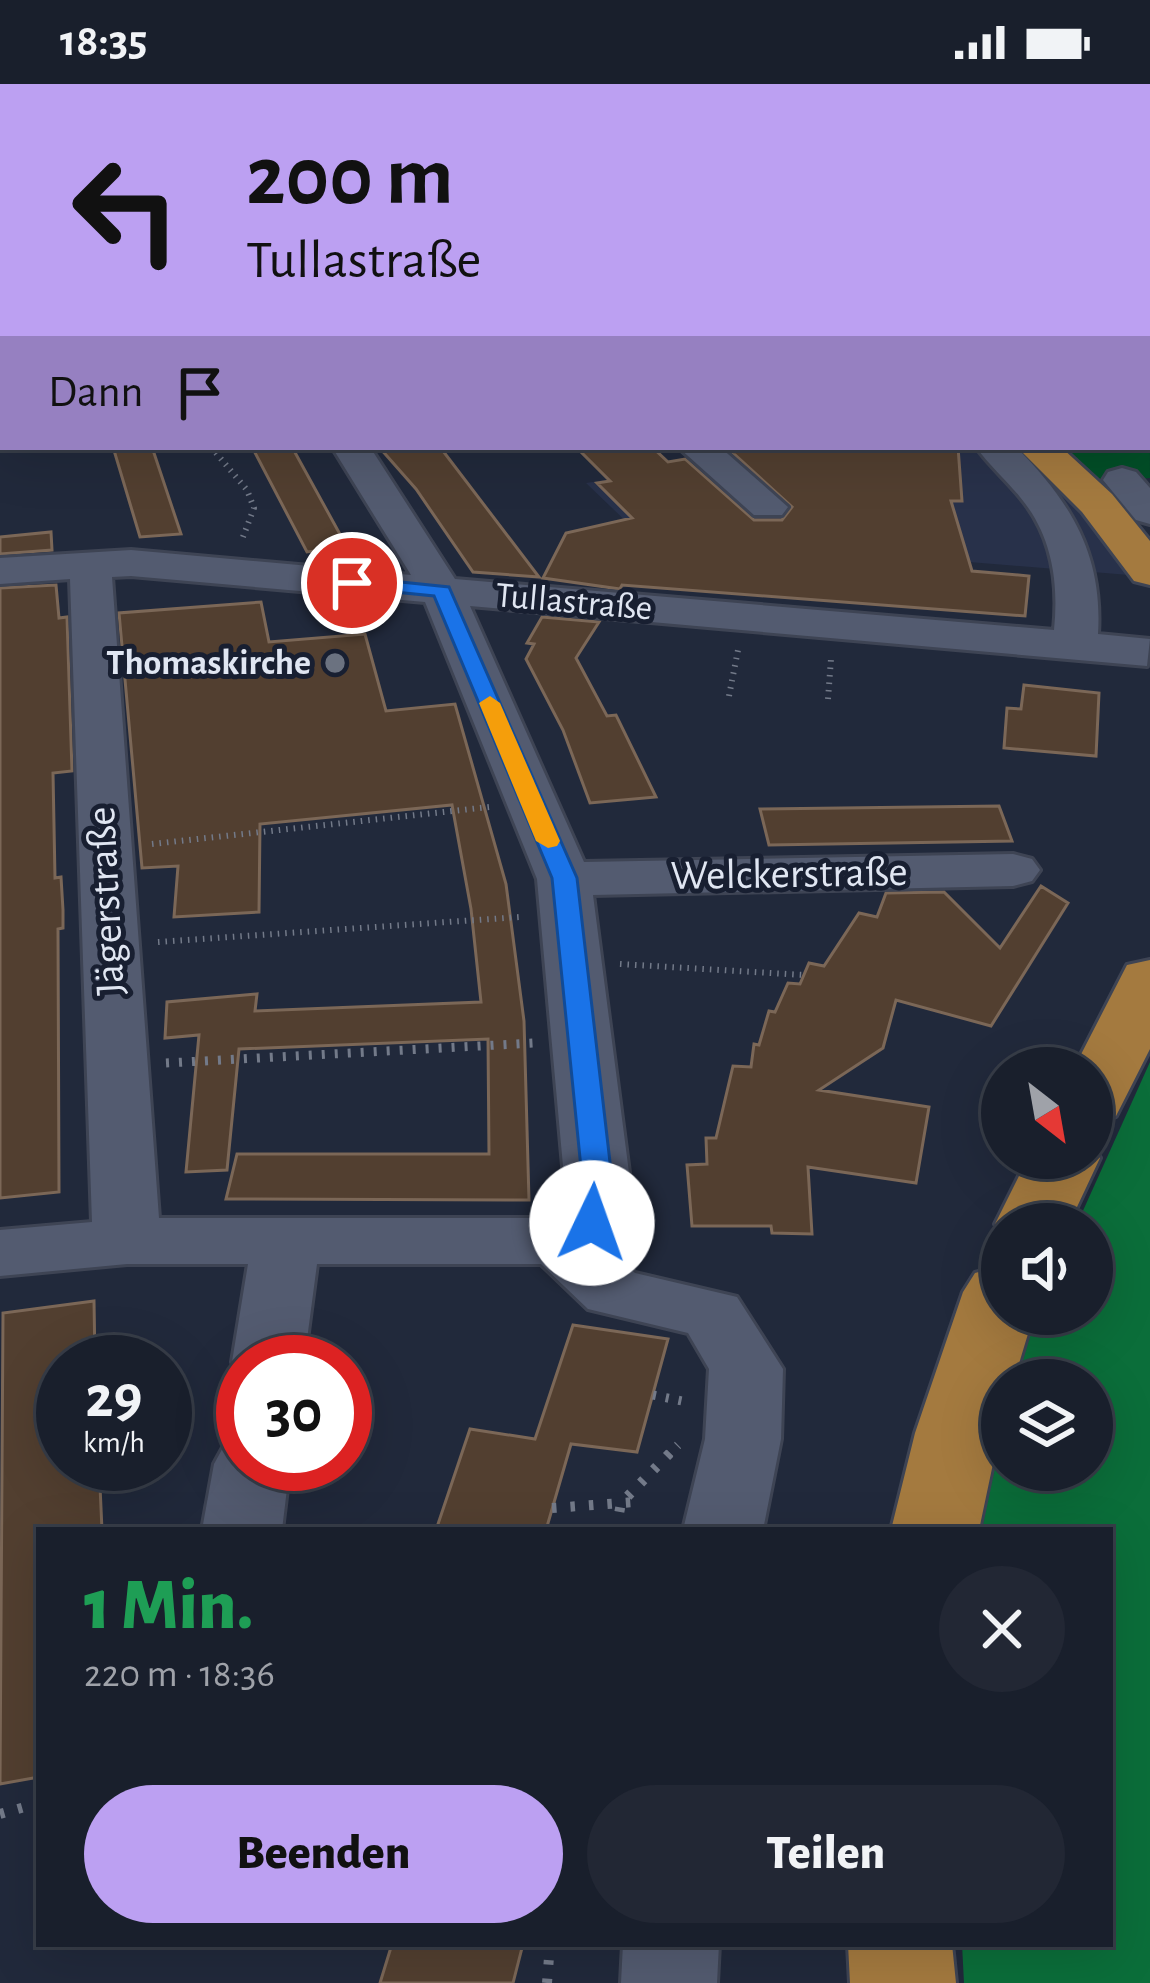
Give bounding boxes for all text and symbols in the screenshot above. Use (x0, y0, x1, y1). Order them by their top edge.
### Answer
text: 18:35 (60, 19, 148, 64)
icon: left (48, 132, 204, 288)
text: 200 m (246, 136, 454, 220)
text: Tullastraße (246, 234, 482, 288)
icon: arrive (167, 360, 233, 426)
text: Dann (48, 370, 143, 415)
pin (301, 532, 403, 634)
icon: arrive (319, 550, 385, 616)
street label: Tullastraße (494, 577, 654, 627)
place label: Thomaskirche (106, 645, 311, 681)
marker: Thomaskirche (322, 650, 348, 676)
street label: Jägerstraße (80, 805, 132, 997)
street label: Welckerstraße (670, 851, 908, 897)
north arrow (981, 1047, 1113, 1179)
map controls (981, 1047, 1113, 1491)
position arrow (529, 1160, 655, 1286)
button: sound (981, 1203, 1113, 1335)
speed limit sign: 30 (216, 1335, 372, 1491)
button: layers (981, 1359, 1113, 1491)
text: 29 (85, 1368, 143, 1428)
text: km/h (83, 1428, 145, 1458)
button: close (939, 1566, 1065, 1692)
text: 1 Min. (84, 1570, 253, 1642)
text: 220 m · 18:36 (84, 1655, 275, 1694)
button: Beenden (84, 1785, 563, 1923)
button: Teilen (587, 1785, 1065, 1923)

